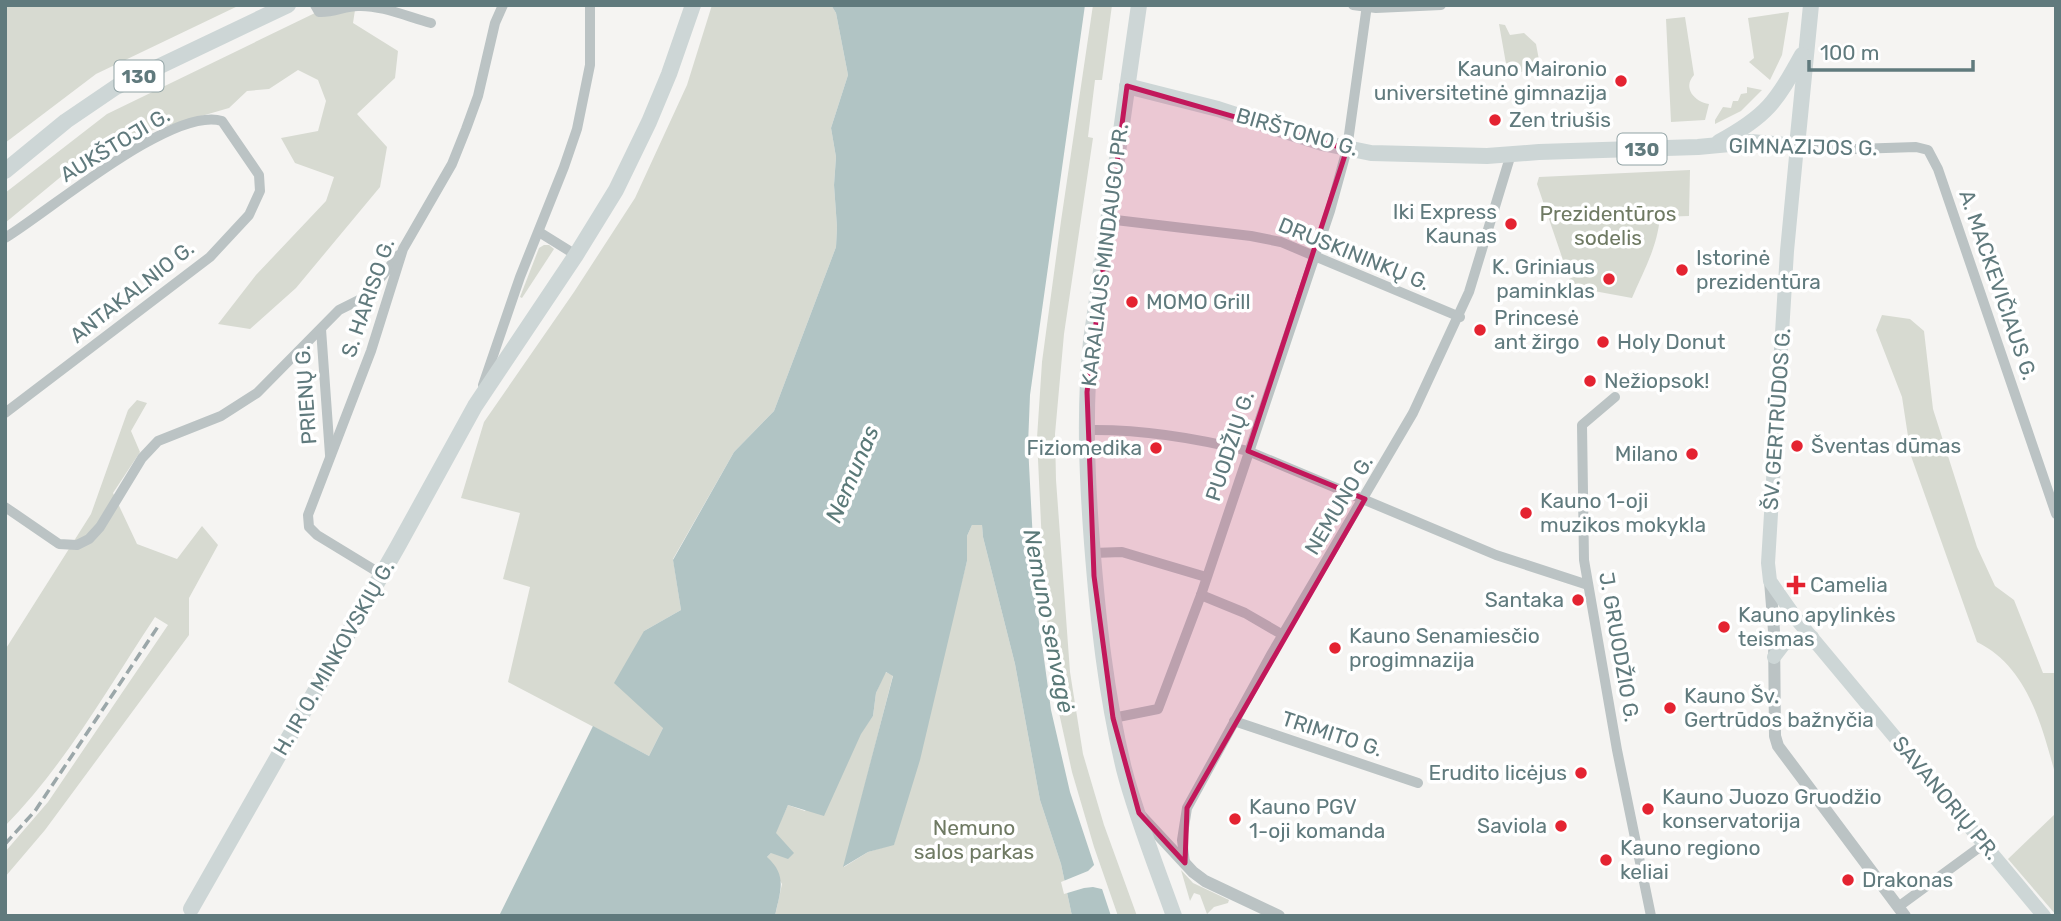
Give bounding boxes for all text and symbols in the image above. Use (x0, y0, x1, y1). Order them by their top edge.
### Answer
scale bar (1809, 28, 1974, 72)
text: 100 m (1820, 40, 1879, 65)
place label: Kauno Maironio universitetinė gimnazija (1374, 56, 1607, 105)
road number: 130 (114, 60, 164, 92)
marker: Kauno Maironio universitetinė gimnazija (1613, 73, 1629, 89)
street label: AUKŠTOJI G. (55, 102, 174, 187)
street label: BIRŠTONO G. (1233, 102, 1361, 161)
place label: Zen triušis (1509, 107, 1611, 132)
marker: Zen triušis (1487, 112, 1503, 128)
street label: KARALIAUS MINDAUGO PR. (1076, 122, 1133, 388)
street label: GIMNAZIJOS G. (1728, 133, 1878, 160)
road number: 130 (1618, 134, 1666, 164)
street label: A. MACKEVIČIAUS G. (1954, 187, 2043, 383)
place label: Iki Express Kaunas (1393, 199, 1497, 248)
park label: Prezidentūros sodelis (1540, 201, 1677, 250)
street label: DRUSKININKŲ G. (1275, 212, 1434, 295)
marker: Iki Express Kaunas (1503, 216, 1519, 232)
street label: ANTAKALNIO G. (65, 235, 199, 348)
street label: S. HARISO G. (336, 235, 399, 360)
place label: Istorinė prezidentūra (1696, 245, 1821, 294)
place label: K. Griniaus paminklas (1492, 254, 1595, 303)
marker: Istorinė prezidentūra (1674, 262, 1690, 278)
marker: K. Griniaus paminklas (1601, 271, 1617, 287)
place label: MOMO Grill (1146, 289, 1251, 314)
marker: MOMO Grill (1124, 294, 1140, 310)
place label: Princesė ant žirgo (1494, 305, 1580, 354)
marker: Princesė ant žirgo (1472, 322, 1488, 338)
street label: ŠV. GERTRŪDOS G. (1758, 327, 1795, 511)
place label: Holy Donut (1617, 329, 1725, 354)
marker: Holy Donut (1595, 334, 1611, 350)
street label: PRIENŲ G. (290, 345, 321, 446)
place label: Nežiopsok! (1604, 368, 1709, 393)
marker: Nežiopsok! (1582, 373, 1598, 389)
street label: PUODŽIŲ G. (1200, 388, 1259, 504)
water label: Nemunas (819, 421, 885, 527)
place label: Šventas dūmas (1811, 433, 1961, 458)
place label: Fiziomedika (1027, 435, 1142, 460)
marker: Šventas dūmas (1789, 438, 1805, 454)
marker: Fiziomedika (1148, 440, 1164, 456)
place label: Milano (1615, 441, 1678, 466)
marker: Milano (1684, 446, 1700, 462)
street label: NEMUNO G. (1299, 450, 1378, 559)
place label: Kauno 1-oji muzikos mokykla (1540, 488, 1706, 537)
marker: Kauno 1-oji muzikos mokykla (1518, 505, 1534, 521)
water label: Nemuno senvagė (1017, 527, 1081, 715)
street label: H. IR O. MINKOVSKIŲ G. (268, 556, 400, 760)
street label: J. GRUODŽIO G. (1594, 570, 1645, 724)
place label: Camelia (1810, 572, 1888, 597)
marker: Camelia (1788, 577, 1804, 593)
place label: Santaka (1485, 587, 1564, 612)
marker: Santaka (1570, 592, 1586, 608)
place label: Kauno apylinkės teismas (1738, 602, 1896, 651)
marker: Kauno apylinkės teismas (1716, 619, 1732, 635)
place label: Kauno Senamiesčio progimnazija (1349, 623, 1540, 672)
marker: Kauno Senamiesčio progimnazija (1327, 640, 1343, 656)
place label: Kauno Šv. Gertrūdos bažnyčia (1684, 683, 1874, 732)
marker: Kauno Šv. Gertrūdos bažnyčia (1662, 700, 1678, 716)
street label: TRIMITO G. (1279, 705, 1386, 762)
street label: SAVANORIŲ PR. (1888, 731, 2005, 864)
place label: Erudito licėjus (1428, 760, 1567, 785)
marker: Erudito licėjus (1573, 765, 1589, 781)
place label: Kauno Juozo Gruodžio konservatorija (1662, 784, 1882, 833)
place label: Kauno PGV 1-oji komanda (1249, 794, 1385, 843)
marker: Kauno Juozo Gruodžio konservatorija (1640, 801, 1656, 817)
marker: Kauno PGV 1-oji komanda (1227, 811, 1243, 827)
place label: Saviola (1477, 813, 1547, 838)
park label: Nemuno salos parkas (914, 815, 1034, 864)
marker: Saviola (1553, 818, 1569, 834)
place label: Kauno regiono keliai (1620, 835, 1761, 884)
marker: Kauno regiono keliai (1598, 852, 1614, 868)
place label: Drakonas (1862, 867, 1953, 892)
marker: Drakonas (1840, 872, 1856, 888)

